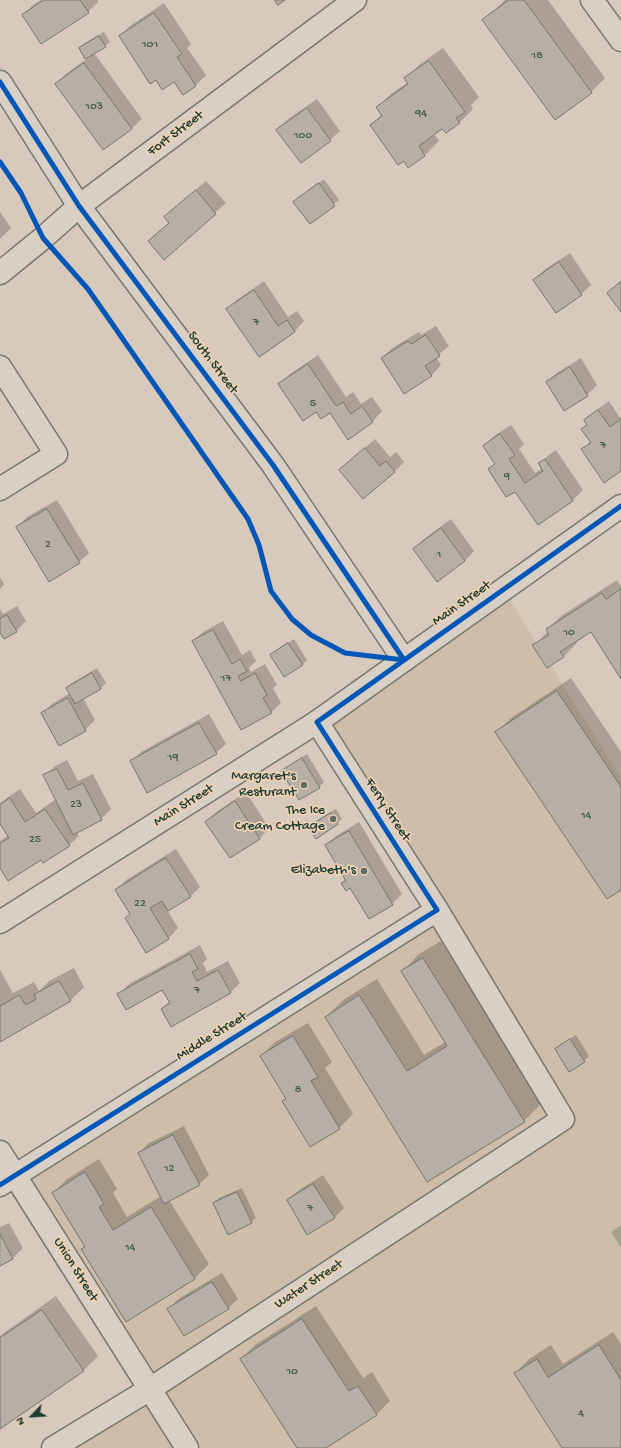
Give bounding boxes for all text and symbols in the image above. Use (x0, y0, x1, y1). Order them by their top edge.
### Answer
house number: 101 (142, 38, 158, 52)
house number: 18 (531, 49, 543, 63)
house number: 103 (85, 100, 103, 114)
house number: 94 (415, 107, 427, 121)
street label: Fort Street (145, 108, 207, 160)
house number: 100 (294, 129, 312, 143)
house number: 7 (253, 316, 259, 330)
street label: South Street (183, 328, 241, 398)
house number: 5 (310, 397, 316, 411)
house number: 7 (600, 439, 606, 453)
house number: 9 (504, 470, 510, 484)
house number: 2 (45, 538, 51, 552)
house number: 1 (437, 548, 441, 562)
street label: Main Street (429, 578, 495, 630)
house number: 10 (563, 626, 575, 640)
house number: 17 (220, 672, 232, 686)
house number: 19 (168, 751, 178, 765)
place label: Margaret's Resturant (231, 769, 296, 802)
street label: Ferry Street (360, 775, 414, 845)
marker: Margaret's Resturant (299, 780, 309, 790)
street label: Main Street (151, 781, 217, 831)
house number: 23 (70, 798, 82, 812)
place label: The Ice Cream Cottage (235, 803, 325, 836)
house number: 14 (581, 809, 591, 823)
marker: The Ice Cream Cottage (328, 814, 338, 824)
house number: 25 (29, 833, 41, 847)
place label: Elizabeth's (291, 863, 356, 879)
marker: Elizabeth's (359, 866, 369, 876)
house number: 22 (134, 897, 146, 911)
house number: 7 (194, 984, 200, 998)
street label: Middle Street (174, 1009, 250, 1065)
house number: 8 (295, 1083, 301, 1097)
house number: 12 (164, 1162, 174, 1176)
house number: 7 (307, 1202, 313, 1216)
street label: Union Street (49, 1235, 101, 1305)
house number: 14 (125, 1241, 135, 1255)
street label: Water Street (272, 1257, 346, 1313)
house number: 10 (286, 1365, 298, 1379)
north arrow (12, 1396, 52, 1436)
house number: 4 (578, 1407, 584, 1421)
text: N (14, 1415, 28, 1427)

